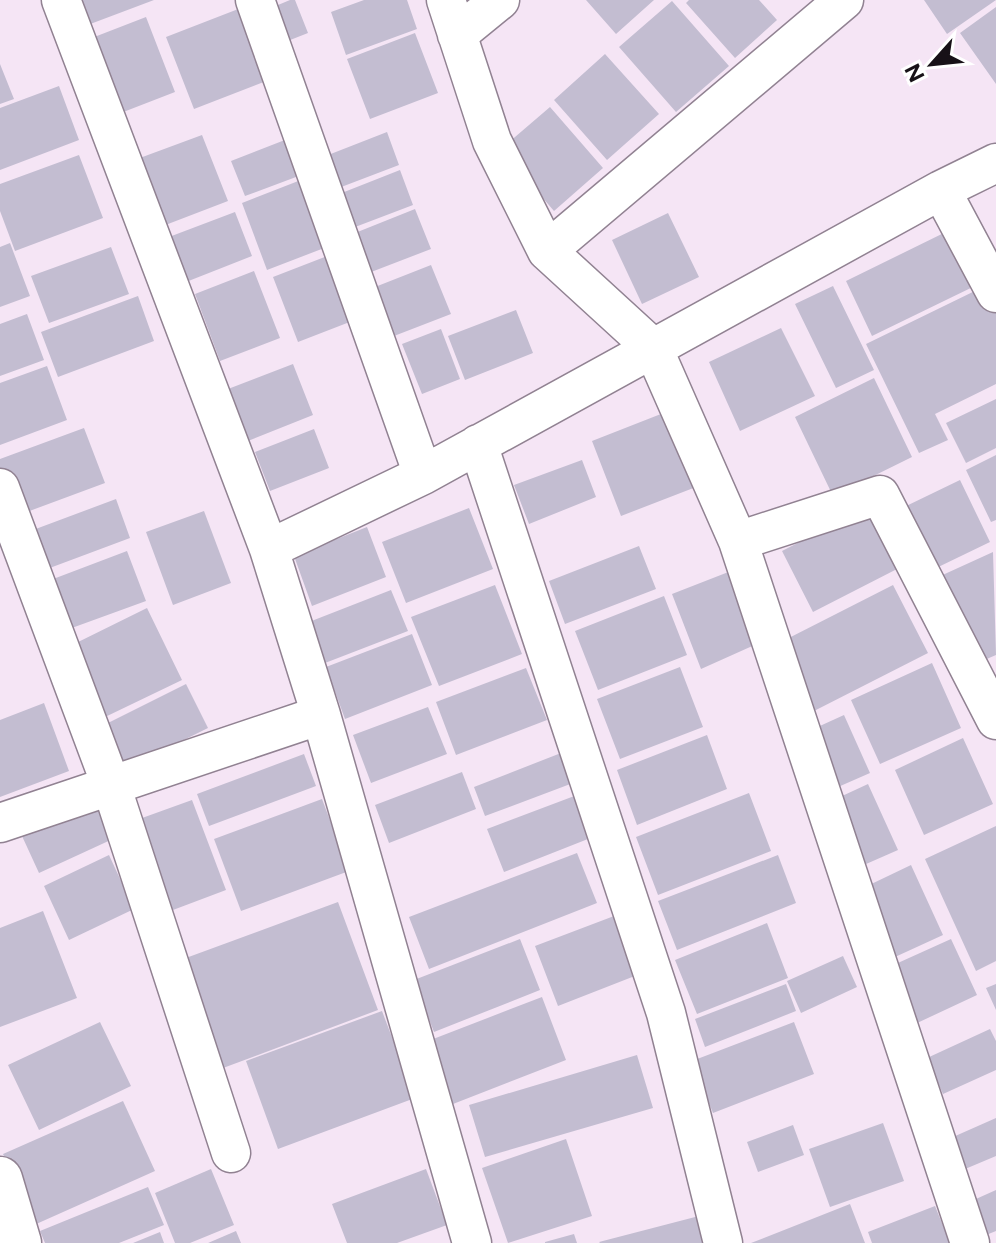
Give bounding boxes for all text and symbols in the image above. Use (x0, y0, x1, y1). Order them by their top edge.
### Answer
north arrow (892, 24, 972, 104)
text: N (899, 59, 931, 87)

